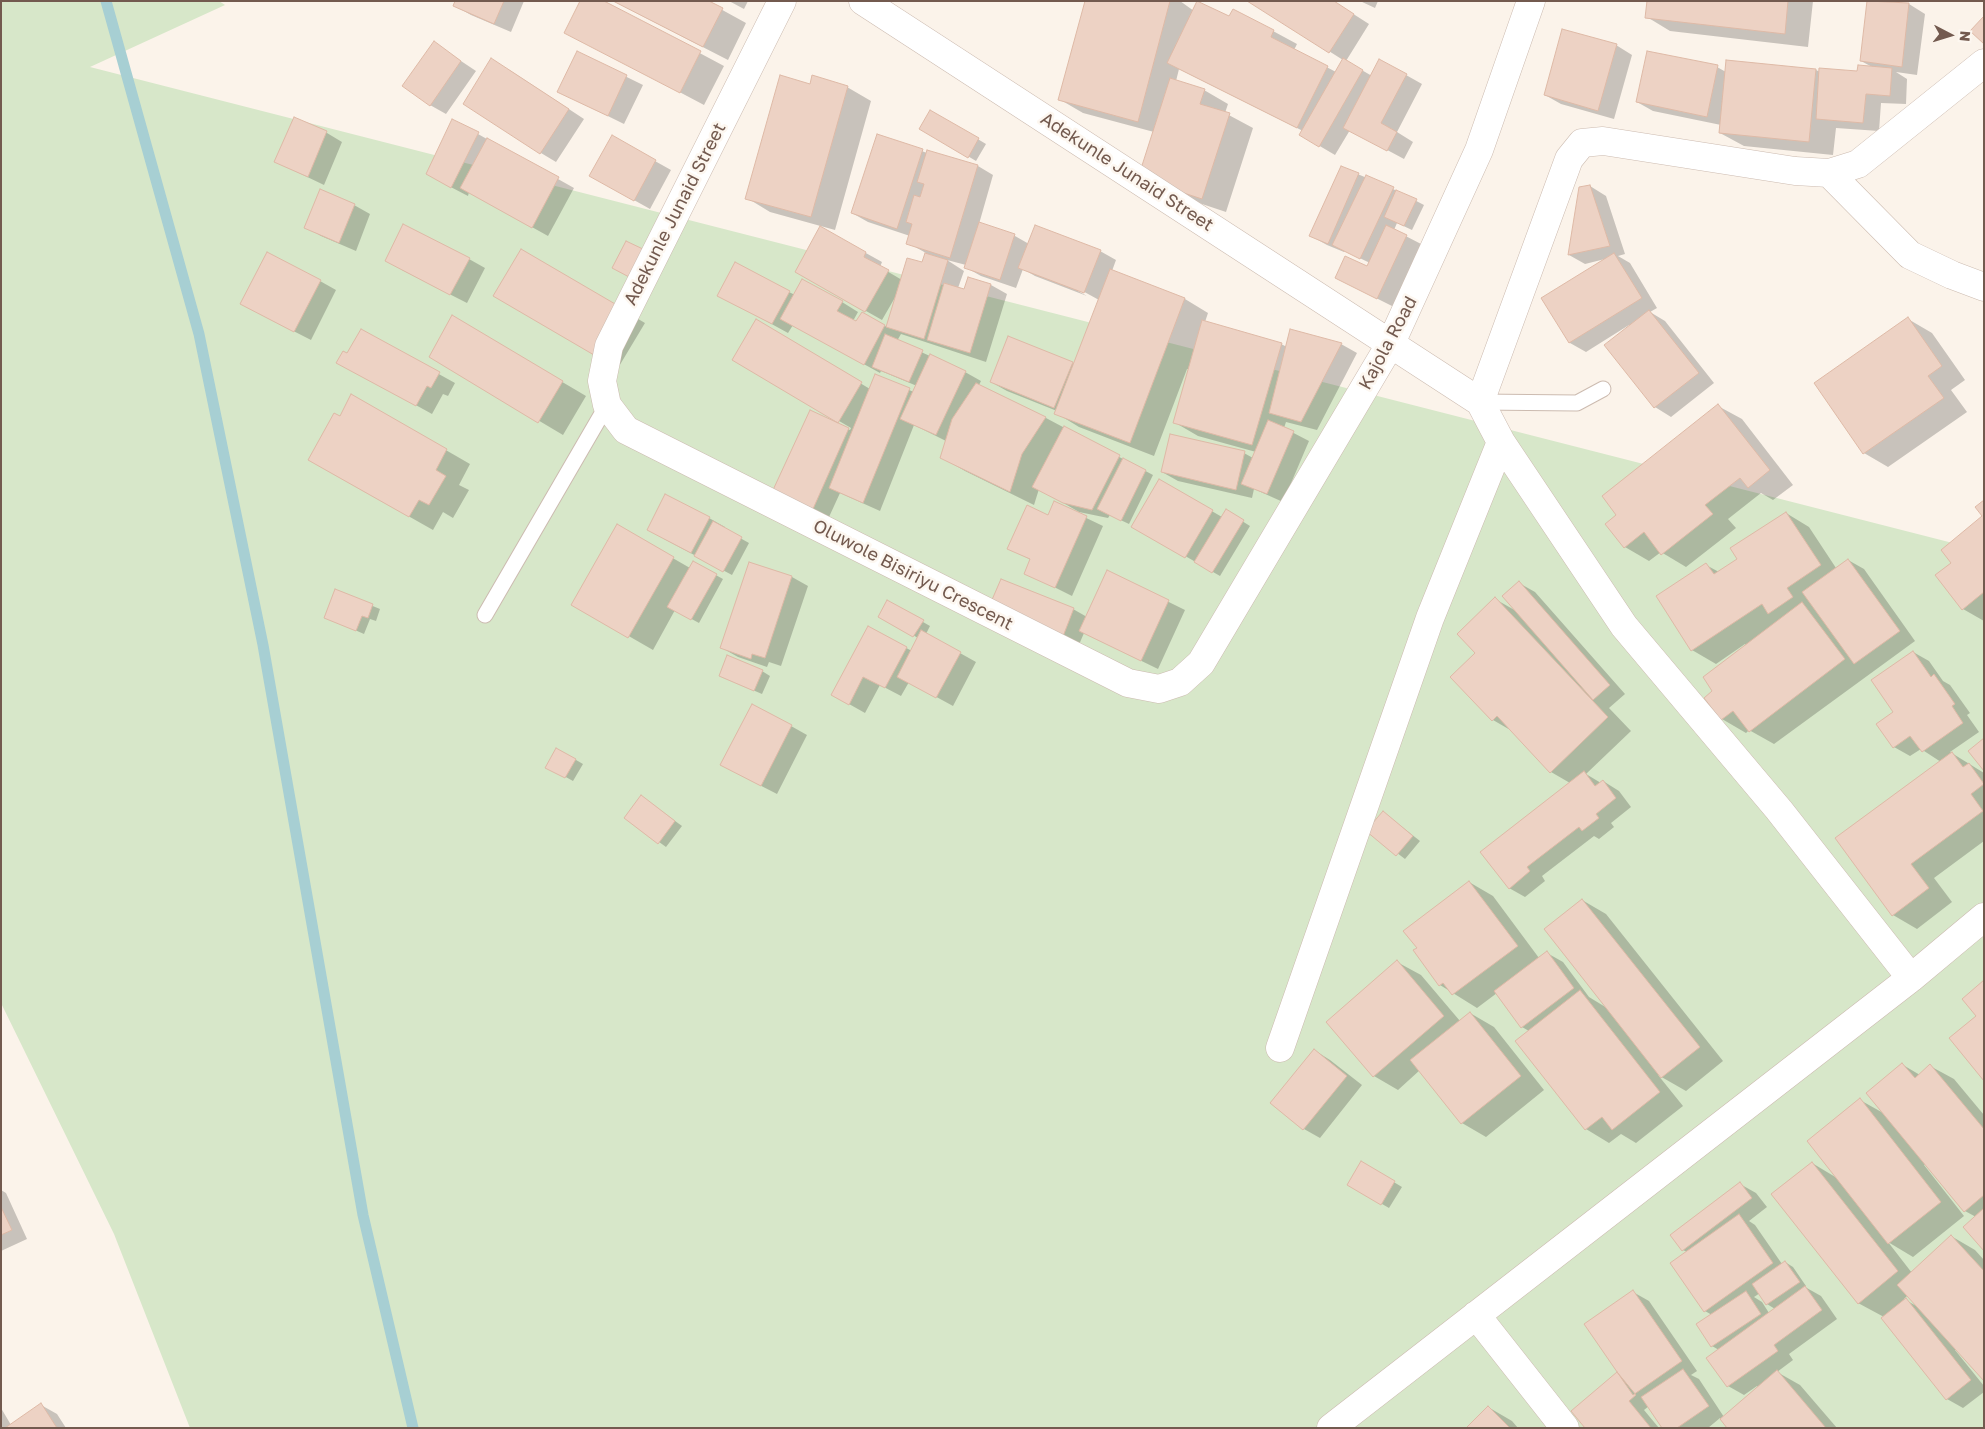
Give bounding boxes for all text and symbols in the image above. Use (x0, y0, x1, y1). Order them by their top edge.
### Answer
north arrow (1925, 10, 1975, 60)
text: N (1957, 30, 1974, 42)
street label: Adekunle Junaid Street (1036, 108, 1218, 236)
street label: Adekunle Junaid Street (620, 119, 730, 309)
street label: Kajola Road (1354, 293, 1422, 393)
street label: Oluwole Bisiriyu Crescent (809, 515, 1017, 635)

